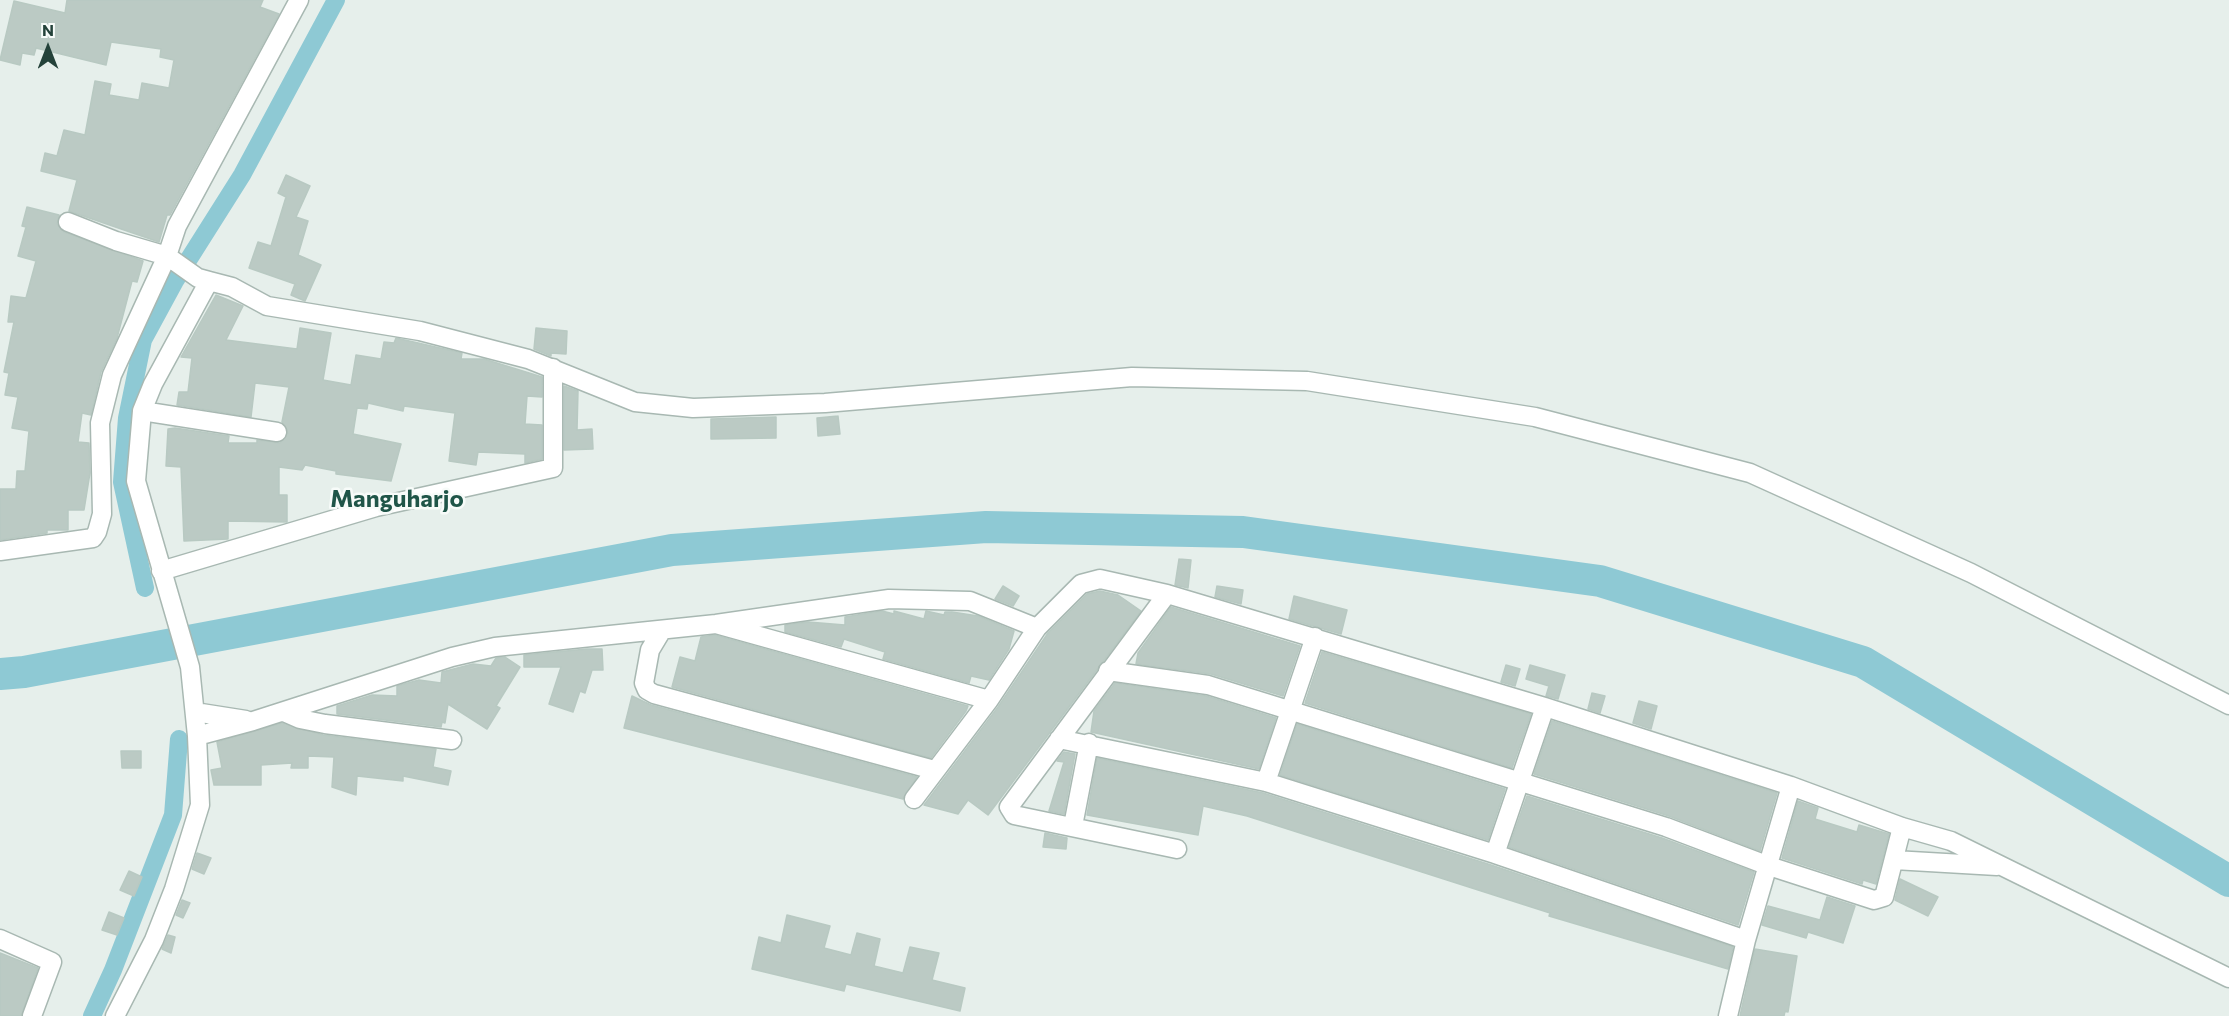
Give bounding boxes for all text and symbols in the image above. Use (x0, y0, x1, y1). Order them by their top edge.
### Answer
north arrow (18, 18, 78, 78)
text: N (42, 20, 54, 39)
district label: Manguharjo (330, 485, 464, 513)

